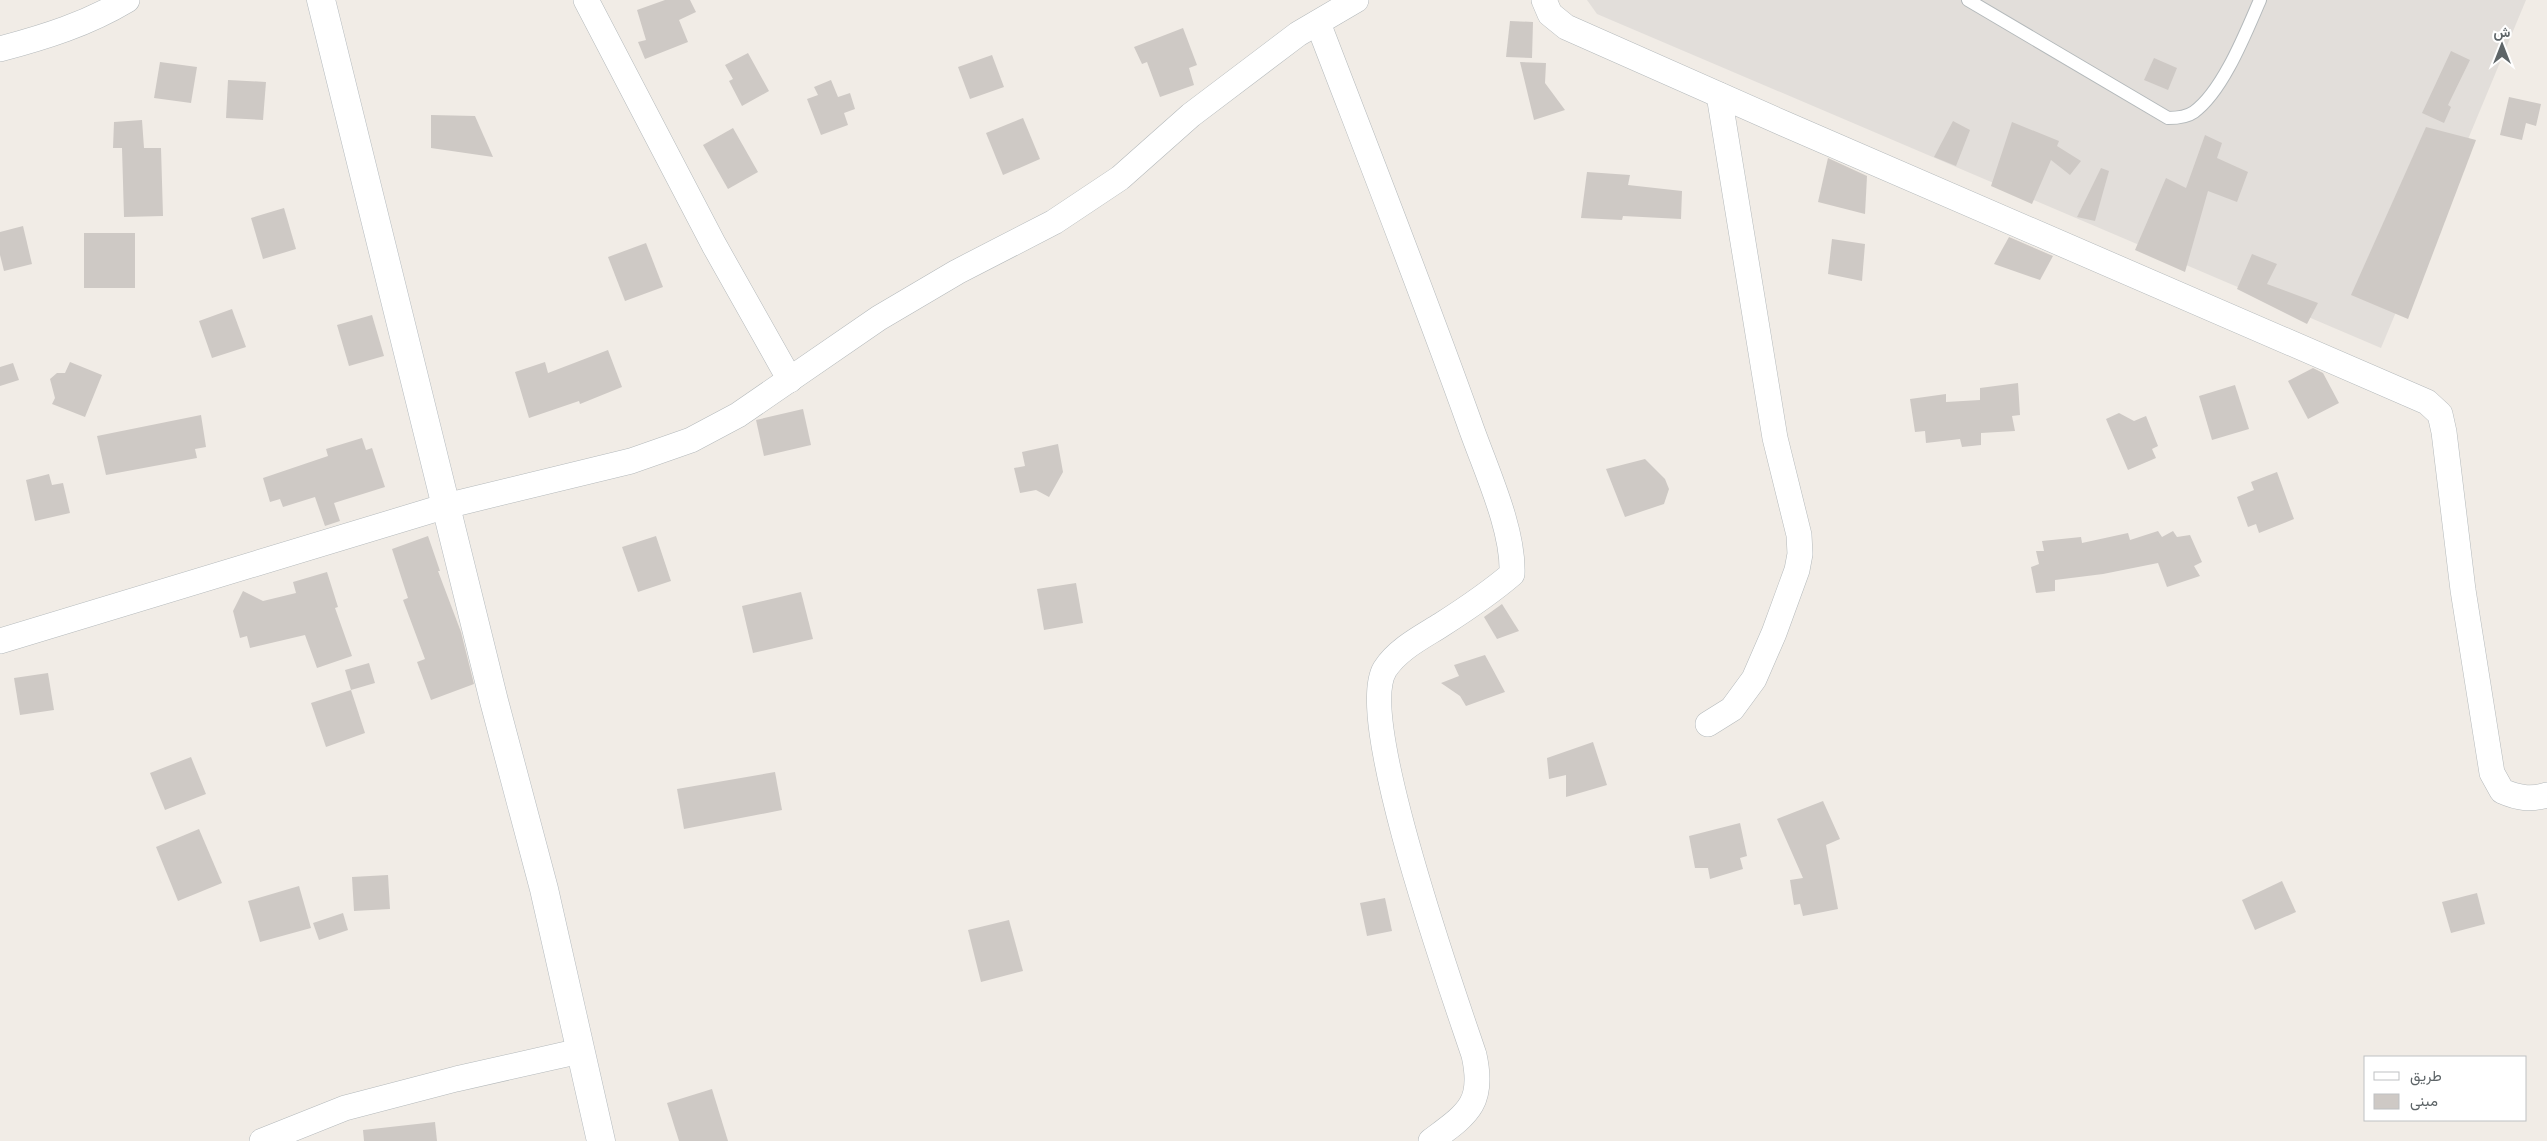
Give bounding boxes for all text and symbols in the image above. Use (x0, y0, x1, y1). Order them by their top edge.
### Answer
north arrow (2477, 20, 2527, 70)
text: ش (2494, 24, 2511, 41)
legend (2364, 1056, 2527, 1121)
text: طريق (2410, 1067, 2442, 1086)
text: مبنى (2410, 1092, 2438, 1111)

